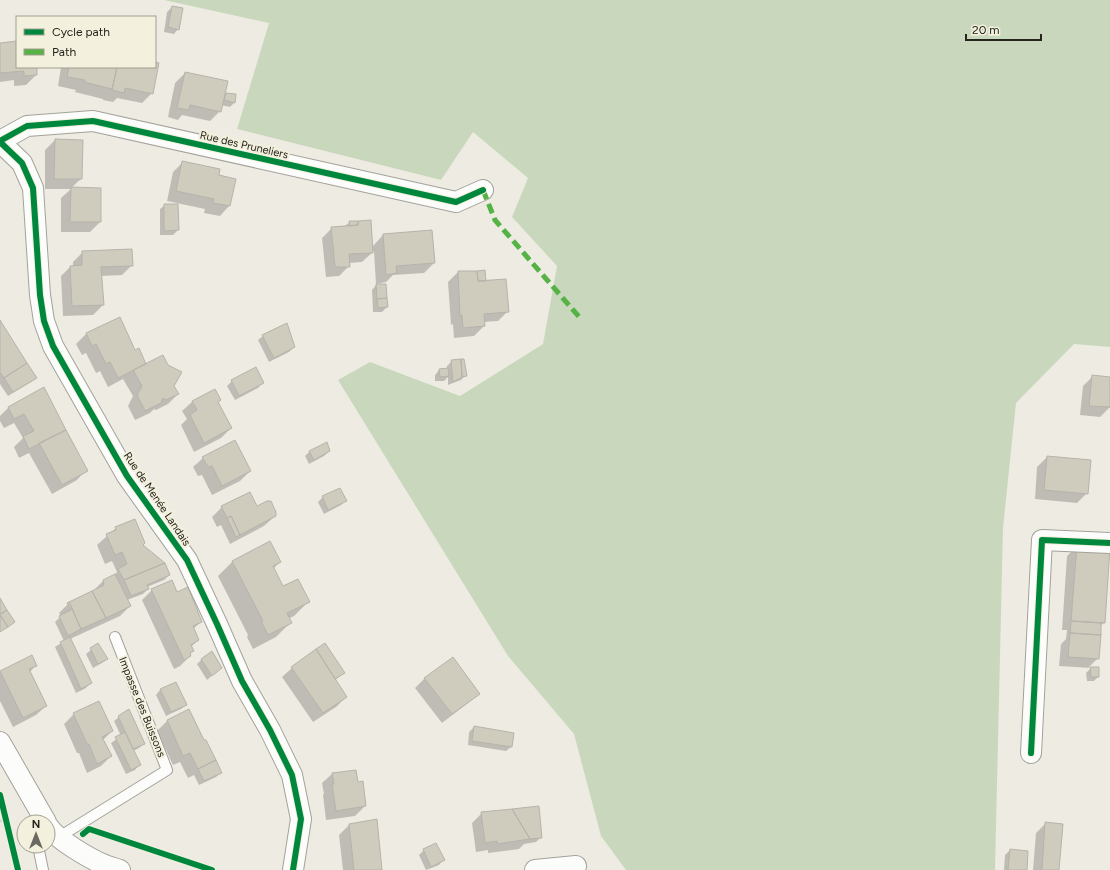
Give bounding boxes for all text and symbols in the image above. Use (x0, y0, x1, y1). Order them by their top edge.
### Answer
legend (16, 16, 156, 68)
scale bar (966, 16, 1041, 42)
text: 20 m (972, 23, 1000, 37)
text: Cycle path (52, 25, 110, 39)
text: Path (52, 45, 76, 59)
street label: Rue des Pruneliers (199, 129, 289, 161)
street label: Rue de Menée Landais (121, 450, 193, 548)
street label: Impasse des Buissons (116, 655, 168, 759)
north arrow (16, 814, 56, 854)
text: N (32, 818, 40, 831)

